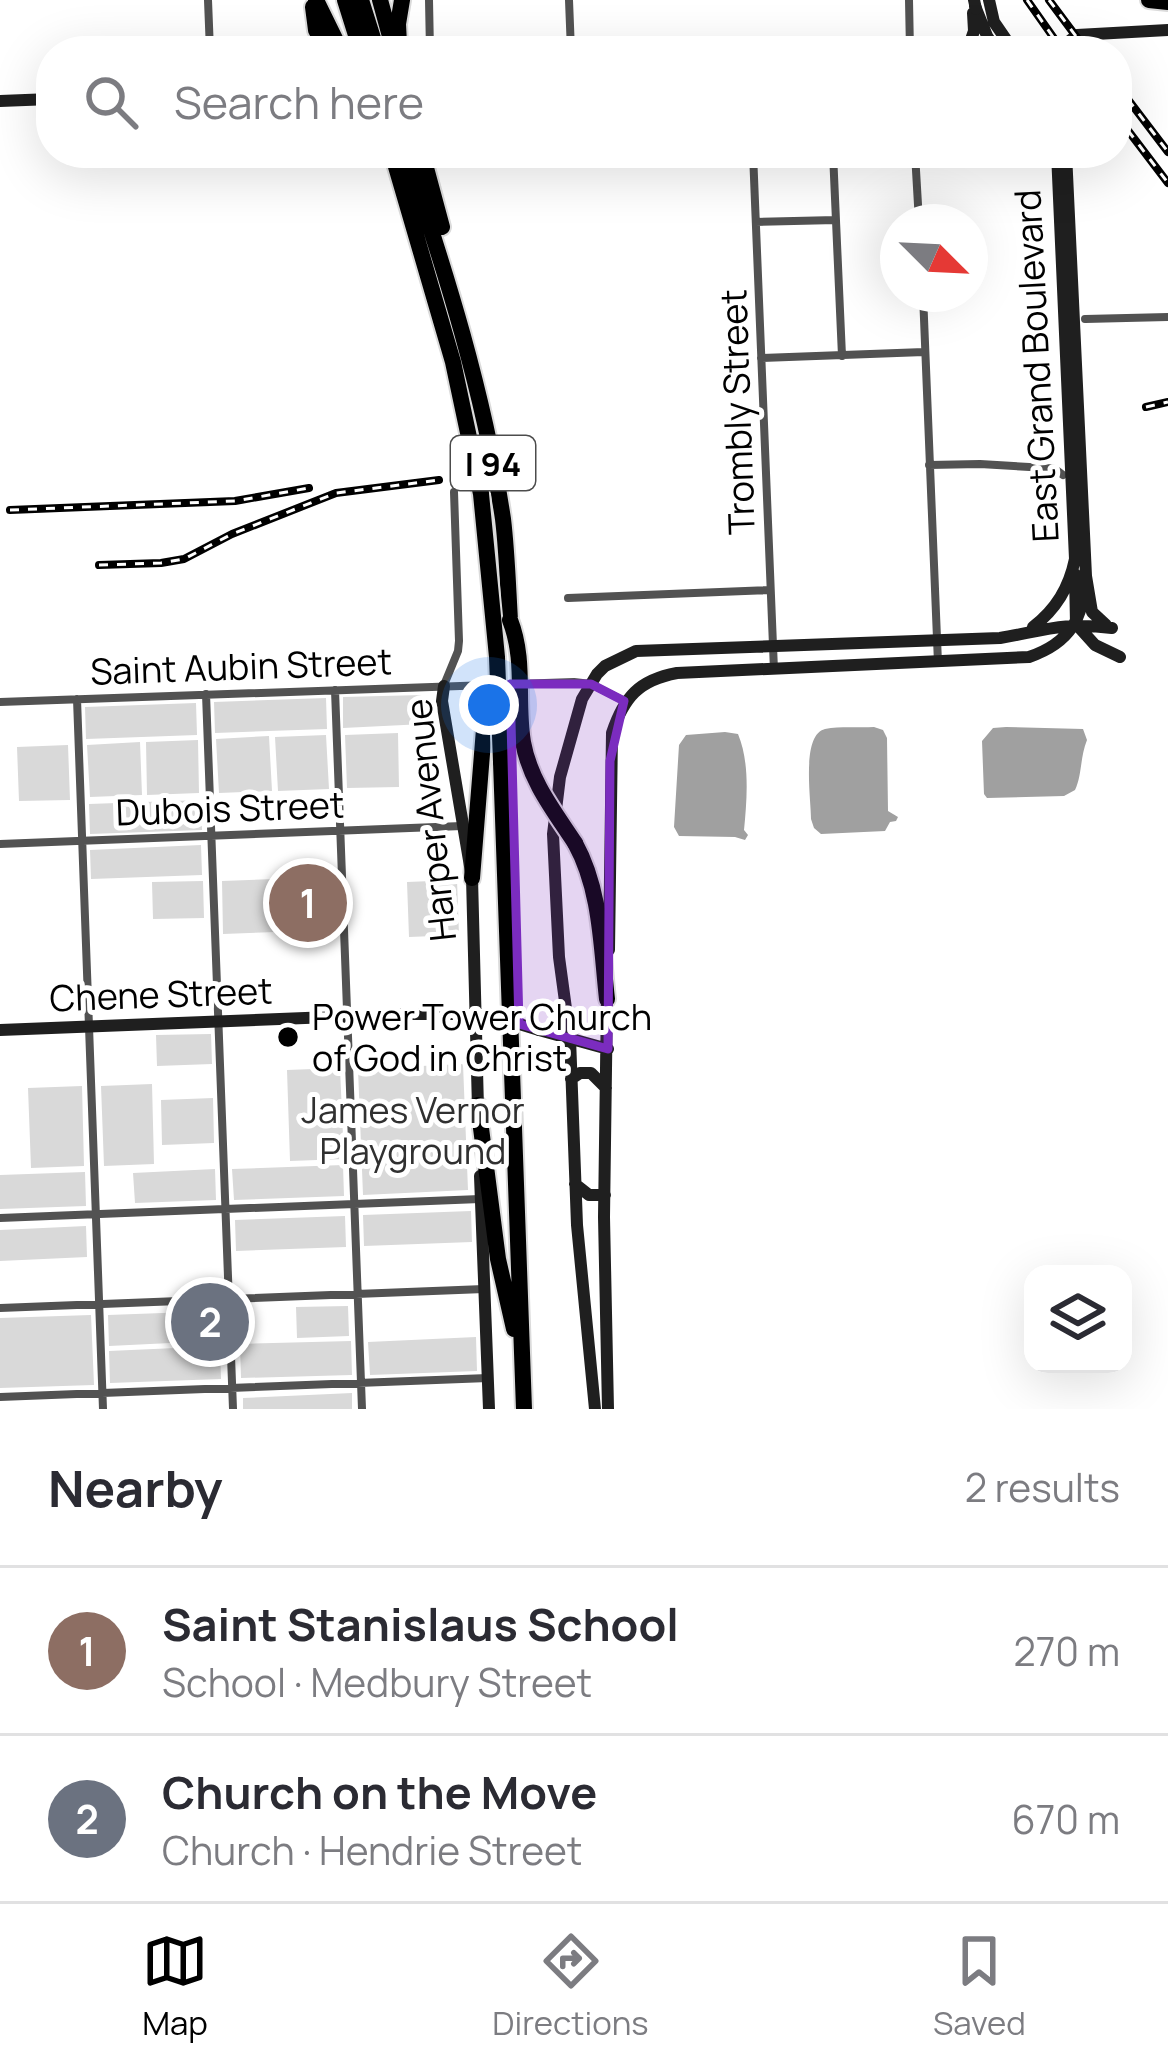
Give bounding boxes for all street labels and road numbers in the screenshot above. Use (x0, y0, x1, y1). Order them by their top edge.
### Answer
street label: East Grand Boulevard (1002, 188, 1070, 544)
street label: Trombly Street (708, 288, 766, 536)
road number: I 94 (451, 436, 535, 490)
street label: Saint Aubin Street (89, 636, 393, 696)
street label: Harper Avenue (393, 696, 467, 944)
street label: Dubois Street (115, 780, 345, 836)
street label: Chene Street (49, 966, 273, 1022)

